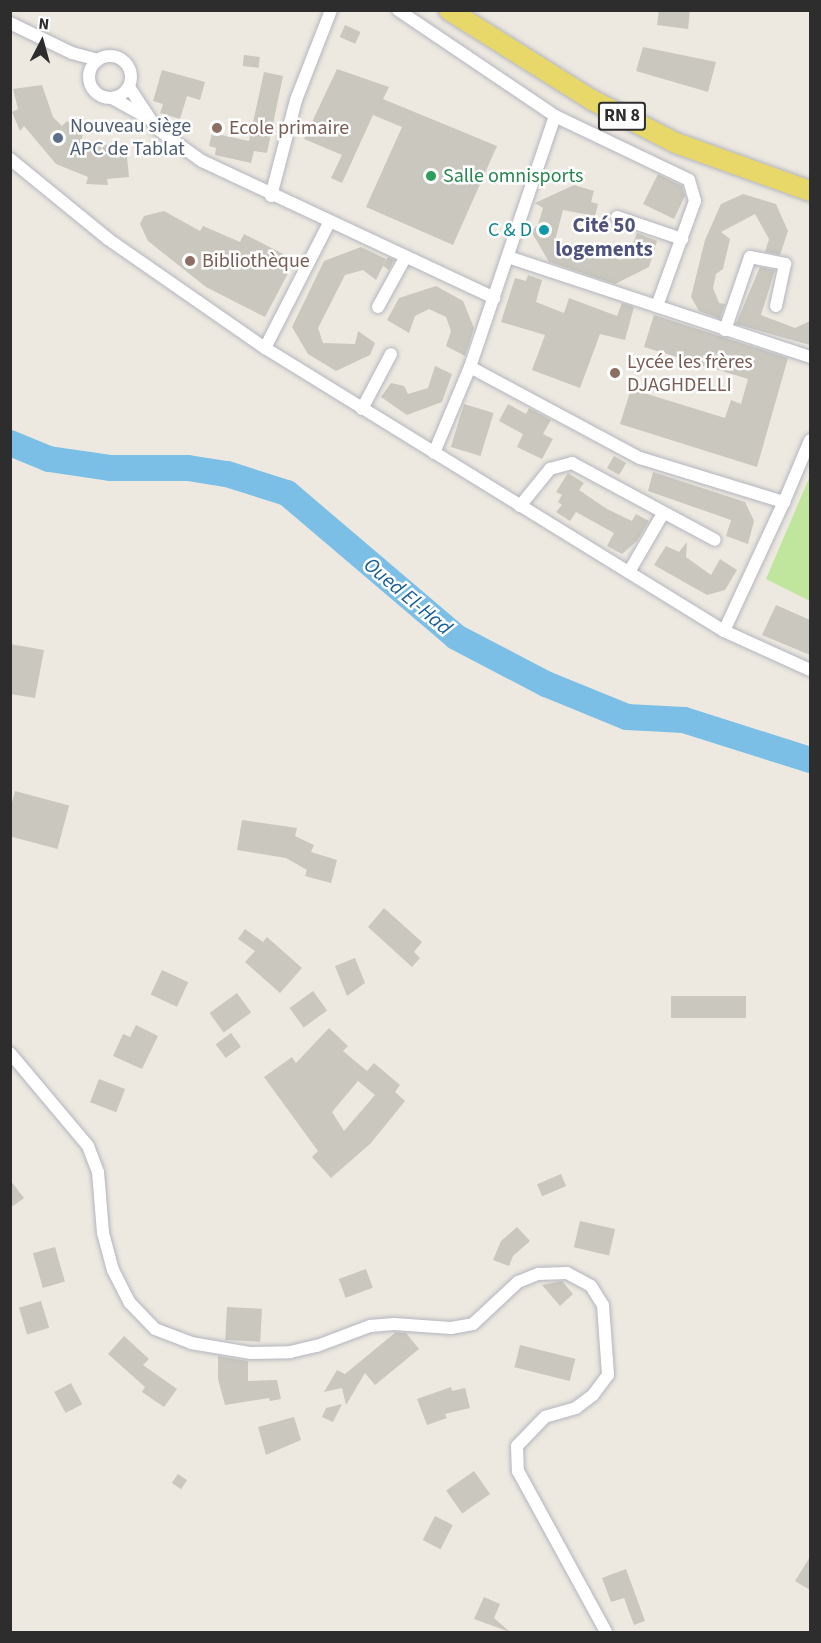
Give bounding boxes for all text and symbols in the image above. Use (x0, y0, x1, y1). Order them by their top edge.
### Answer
north arrow (12, 12, 72, 72)
text: N (37, 13, 50, 36)
road number: RN 8 (596, 101, 648, 131)
place label: Nouveau siège APC de Tablat (70, 114, 191, 161)
place label: Ecole primaire (229, 116, 349, 140)
marker: Ecole primaire (210, 121, 224, 135)
marker: Nouveau siège APC de Tablat (51, 131, 65, 145)
place label: Salle omnisports (443, 164, 583, 188)
marker: Salle omnisports (424, 169, 438, 183)
district label: Cité 50 logements (555, 212, 653, 262)
place label: C & D (488, 218, 532, 242)
marker: C & D (537, 223, 551, 237)
place label: Bibliothèque (202, 249, 310, 273)
marker: Bibliothèque (183, 254, 197, 268)
place label: Lycée les frères DJAGHDELLI (627, 350, 753, 397)
marker: Lycée les frères DJAGHDELLI (608, 366, 622, 380)
water label: Oued El-Had (359, 552, 457, 640)

